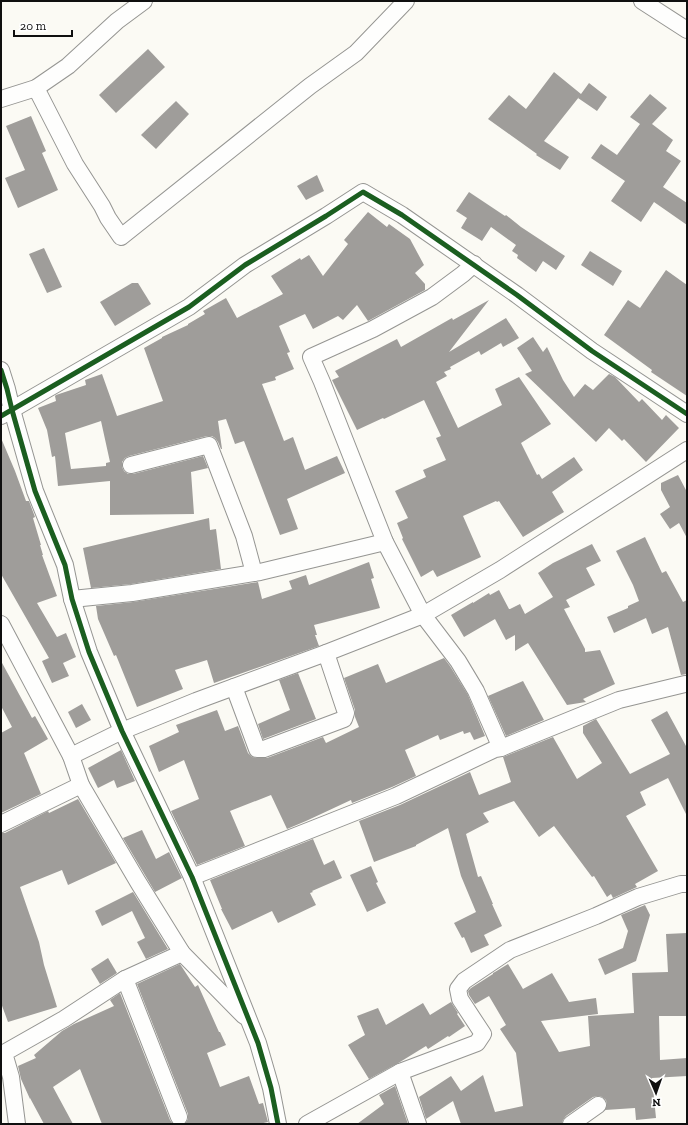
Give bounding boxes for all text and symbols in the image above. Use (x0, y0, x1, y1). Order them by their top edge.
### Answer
scale bar (14, 12, 72, 38)
text: 20 m (20, 19, 47, 33)
north arrow (636, 1073, 676, 1113)
text: N (651, 1096, 661, 1109)

